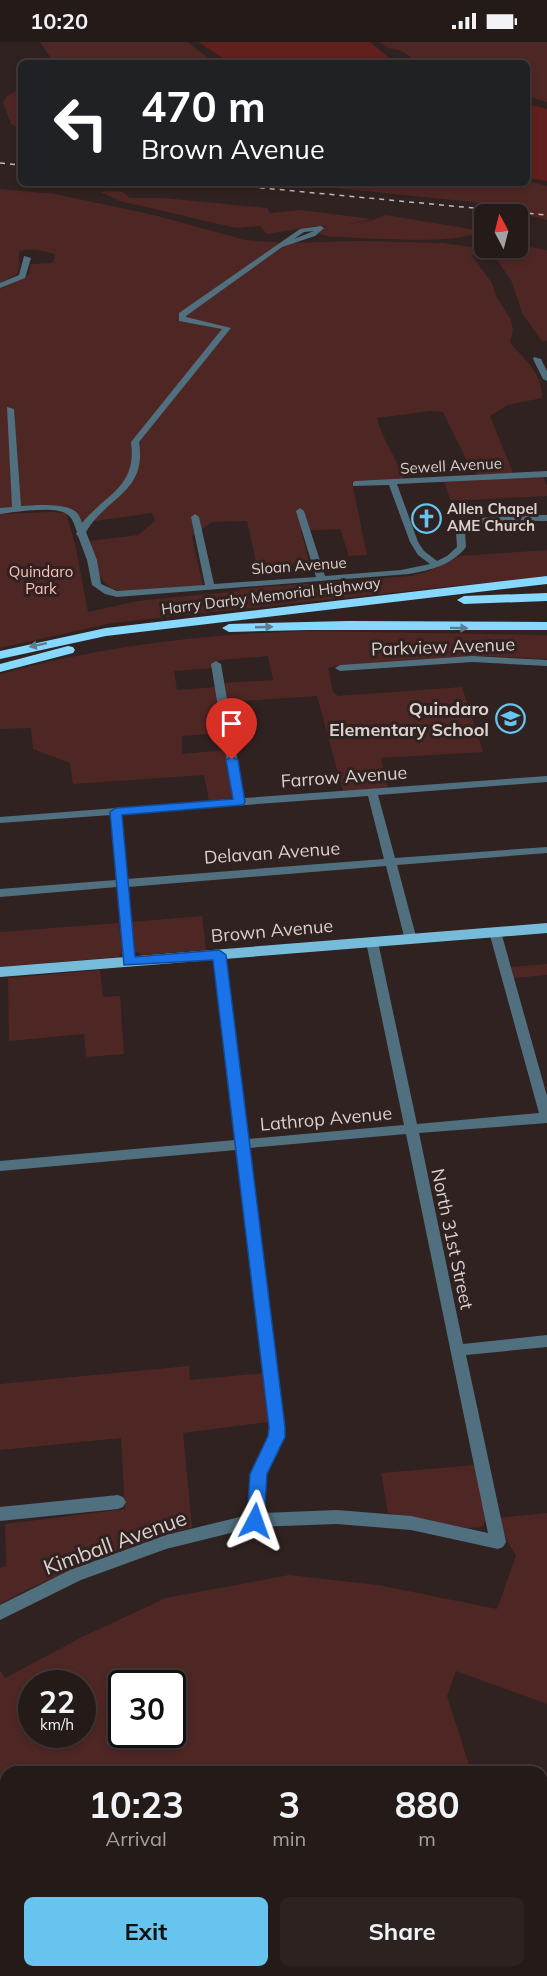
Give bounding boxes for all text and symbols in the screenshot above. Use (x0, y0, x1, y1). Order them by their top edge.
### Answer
text: 10:20 (30, 7, 88, 35)
text: 470 m (141, 80, 266, 133)
icon: left (42, 84, 120, 162)
text: Brown Avenue (141, 132, 325, 166)
north arrow (474, 204, 528, 258)
map controls (474, 204, 528, 258)
street label: Sewell Avenue (400, 453, 502, 478)
place label: Allen Chapel AME Church (447, 499, 538, 535)
church icon: Allen Chapel AME Church (410, 502, 442, 534)
street label: Sloan Avenue (251, 553, 347, 578)
park label: Quindaro Park (9, 562, 73, 598)
street label: Harry Darby Memorial Highway (160, 573, 382, 618)
one-way arrow (255, 622, 274, 631)
one-way arrow (450, 623, 469, 632)
street label: Parkview Avenue (371, 632, 515, 661)
one-way arrow (28, 641, 47, 650)
place label: Quindaro Elementary School (329, 697, 489, 741)
pin (206, 698, 257, 760)
school or university icon: Quindaro Elementary School (494, 703, 526, 735)
icon: arrive (215, 707, 248, 740)
street label: Farrow Avenue (280, 761, 408, 792)
street label: Delavan Avenue (203, 836, 341, 869)
street label: Brown Avenue (210, 914, 334, 947)
street label: Lathrop Avenue (259, 1101, 393, 1136)
street label: North 31st Street (426, 1166, 479, 1311)
position arrow (223, 1489, 287, 1553)
street label: Kimball Avenue (39, 1504, 190, 1580)
speed limit sign: 30 (108, 1670, 186, 1748)
text: 22 (39, 1683, 75, 1721)
text: km/h (40, 1715, 74, 1734)
text: 10:23 (88, 1782, 184, 1827)
text: 3 (278, 1782, 300, 1827)
text: 880 (395, 1782, 460, 1827)
text: Arrival (106, 1826, 167, 1851)
text: min (272, 1826, 306, 1851)
text: m (418, 1826, 436, 1851)
button: Exit (24, 1897, 268, 1966)
button: Share (280, 1897, 524, 1966)

